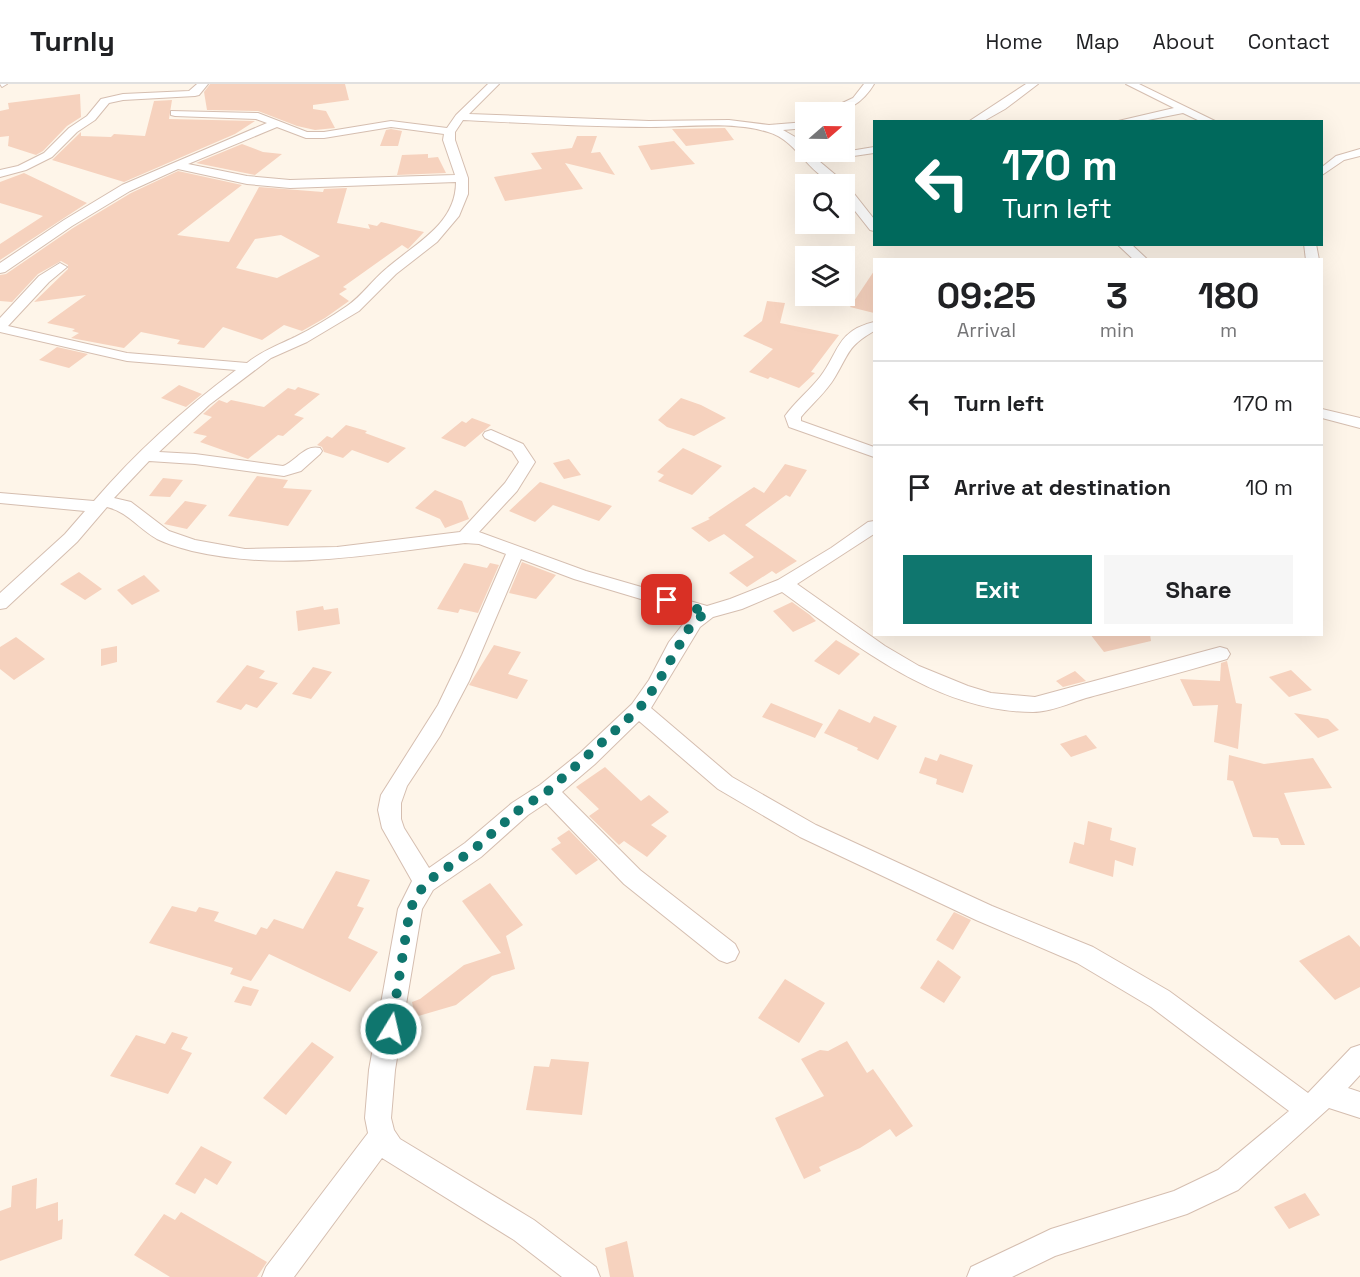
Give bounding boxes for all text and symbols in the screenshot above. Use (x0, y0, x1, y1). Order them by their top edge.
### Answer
text: Turnly (30, 23, 115, 59)
text: Home (985, 28, 1043, 55)
text: Map (1076, 28, 1120, 55)
text: About (1153, 28, 1215, 55)
text: Contact (1248, 28, 1330, 55)
north arrow (795, 102, 855, 162)
map controls (795, 102, 855, 306)
text: 170 m (1002, 139, 1118, 192)
icon: left (903, 144, 981, 222)
button: search (795, 174, 855, 234)
text: Turn left (1002, 191, 1112, 226)
button: layers (795, 246, 855, 306)
text: 09:25 (937, 273, 1036, 319)
text: 3 (1106, 273, 1128, 319)
text: 180 (1198, 273, 1259, 319)
text: Arrival (957, 317, 1016, 343)
text: min (1100, 317, 1134, 343)
text: m (1220, 317, 1237, 343)
icon: left (903, 387, 936, 420)
text: Turn left (954, 389, 1044, 417)
text: 170 m (1233, 389, 1293, 417)
icon: arrive (903, 471, 936, 504)
text: Arrive at destination (954, 473, 1171, 501)
text: 10 m (1245, 473, 1293, 501)
button: Exit (903, 555, 1092, 624)
button: Share (1104, 555, 1293, 624)
pin (641, 574, 692, 625)
icon: arrive (650, 583, 683, 616)
position arrow (359, 997, 423, 1061)

